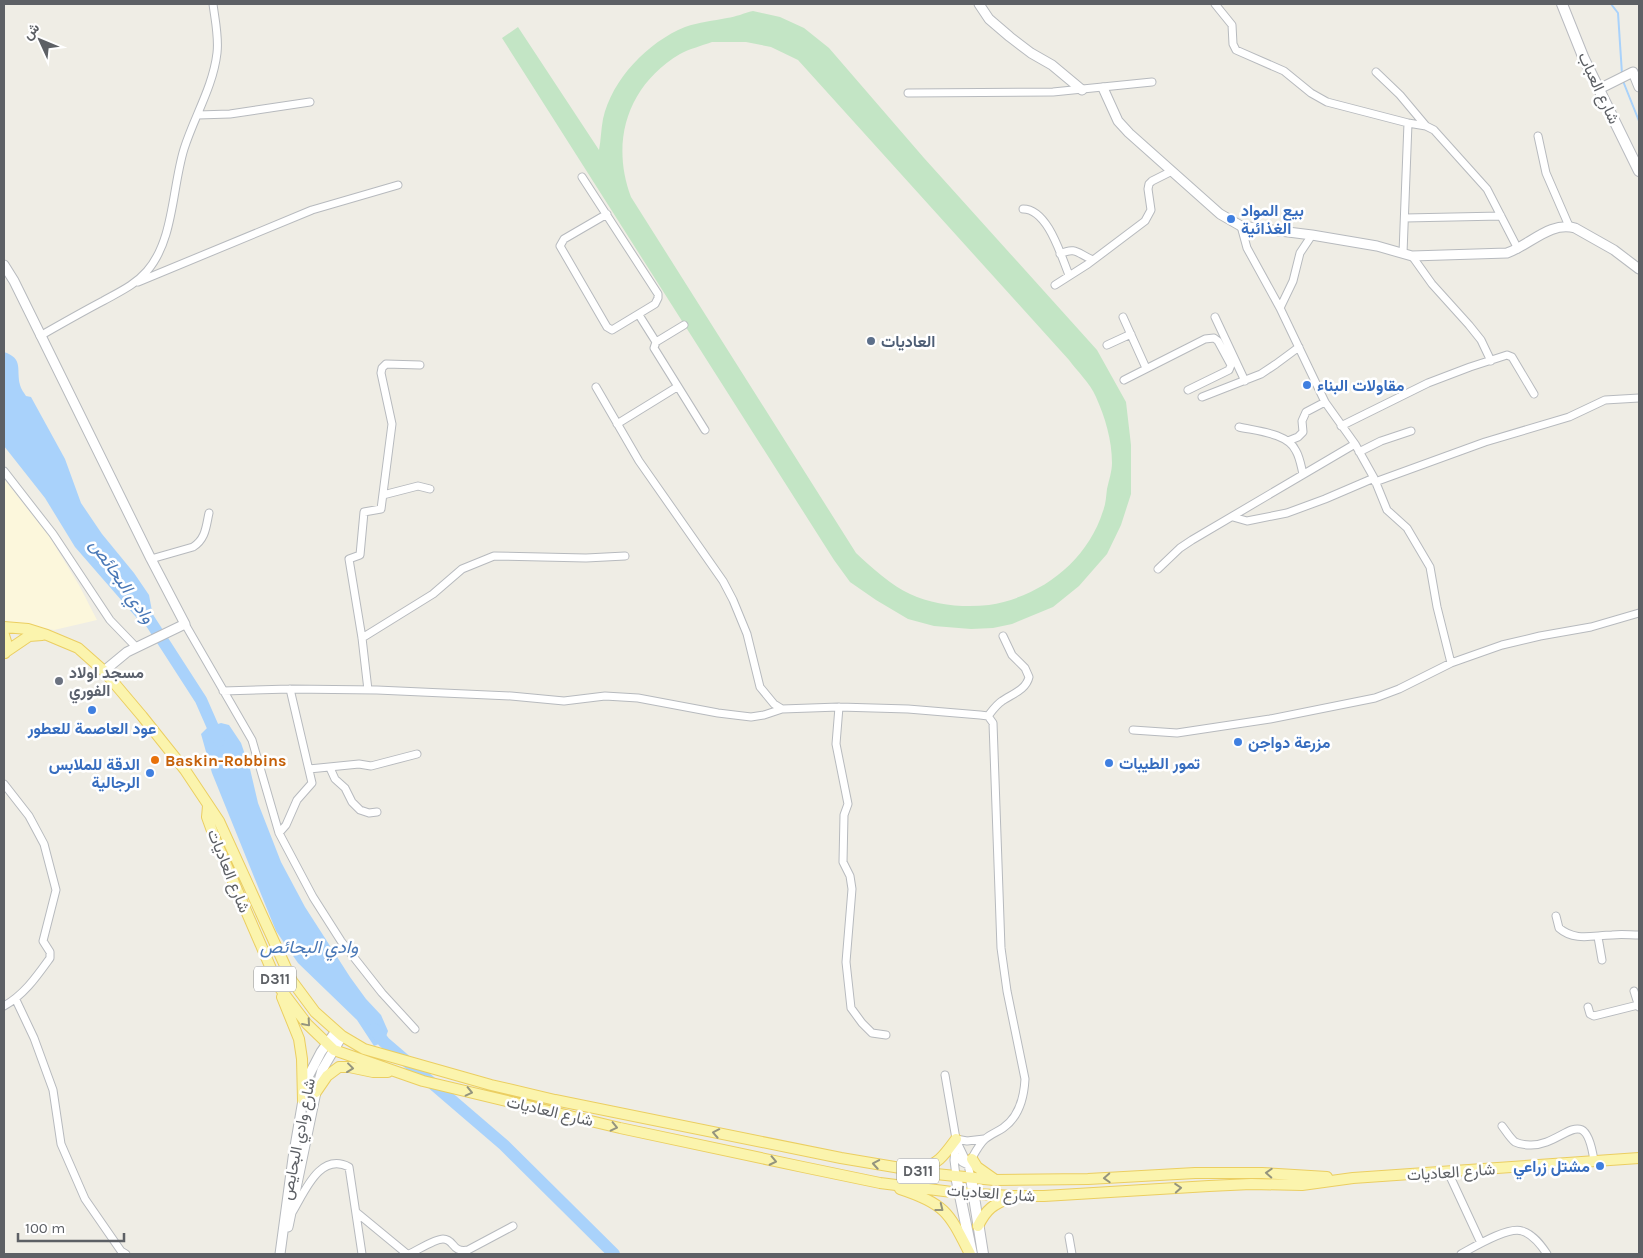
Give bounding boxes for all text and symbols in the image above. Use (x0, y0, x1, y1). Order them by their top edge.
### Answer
north arrow (15, 15, 65, 65)
text: ش (19, 19, 43, 43)
street label: شارع العباب (1572, 49, 1624, 128)
place label: بيع المواد الغذائية (1241, 201, 1304, 238)
marker: بيع المواد الغذائية (1225, 213, 1237, 225)
place label: العاديات (881, 332, 935, 351)
marker: العاديات (865, 335, 877, 347)
place label: مقاولات البناء (1317, 376, 1405, 396)
marker: مقاولات البناء (1301, 379, 1313, 391)
water label: وادي البحائص (82, 534, 159, 630)
place label: مسجد اولاد الفوري (69, 663, 144, 704)
marker: مسجد اولاد الفوري (53, 675, 65, 687)
marker: عود العاصمة للعطور (86, 704, 98, 716)
place label: عود العاصمة للعطور (27, 719, 156, 739)
place label: مزرعة دواجن (1248, 733, 1331, 753)
marker: مزرعة دواجن (1232, 736, 1244, 748)
place label: Baskin-Robbins (165, 751, 286, 770)
marker: Baskin-Robbins (149, 754, 161, 766)
place label: تمور الطيبات (1119, 754, 1200, 774)
place label: الدقة للملابس الرجالية (49, 755, 140, 793)
marker: تمور الطيبات (1103, 757, 1115, 769)
marker: الدقة للملابس الرجالية (144, 767, 156, 779)
street label: شارع العاديات (202, 826, 254, 916)
water label: وادي البحائص (260, 936, 358, 962)
road number: D311 (254, 966, 296, 992)
one-way arrow (301, 1018, 310, 1027)
one-way arrow (347, 1062, 355, 1073)
street label: شارع وادي البحايص (277, 1076, 323, 1202)
one-way arrow (465, 1086, 474, 1097)
street label: شارع العاديات (504, 1092, 595, 1132)
one-way arrow (610, 1121, 619, 1132)
one-way arrow (712, 1128, 721, 1138)
one-way arrow (769, 1155, 778, 1166)
place label: مشتل زراعي (1513, 1157, 1590, 1180)
road number: D311 (897, 1158, 939, 1184)
one-way arrow (871, 1159, 880, 1169)
street label: شارع العاديات (1406, 1159, 1496, 1187)
marker: مشتل زراعي (1594, 1160, 1606, 1172)
one-way arrow (1265, 1168, 1273, 1179)
one-way arrow (1103, 1172, 1111, 1183)
street label: شارع العاديات (946, 1180, 1036, 1208)
one-way arrow (1174, 1182, 1182, 1193)
one-way arrow (935, 1203, 944, 1212)
scale bar (18, 1210, 124, 1242)
text: 100 m (25, 1219, 65, 1237)

